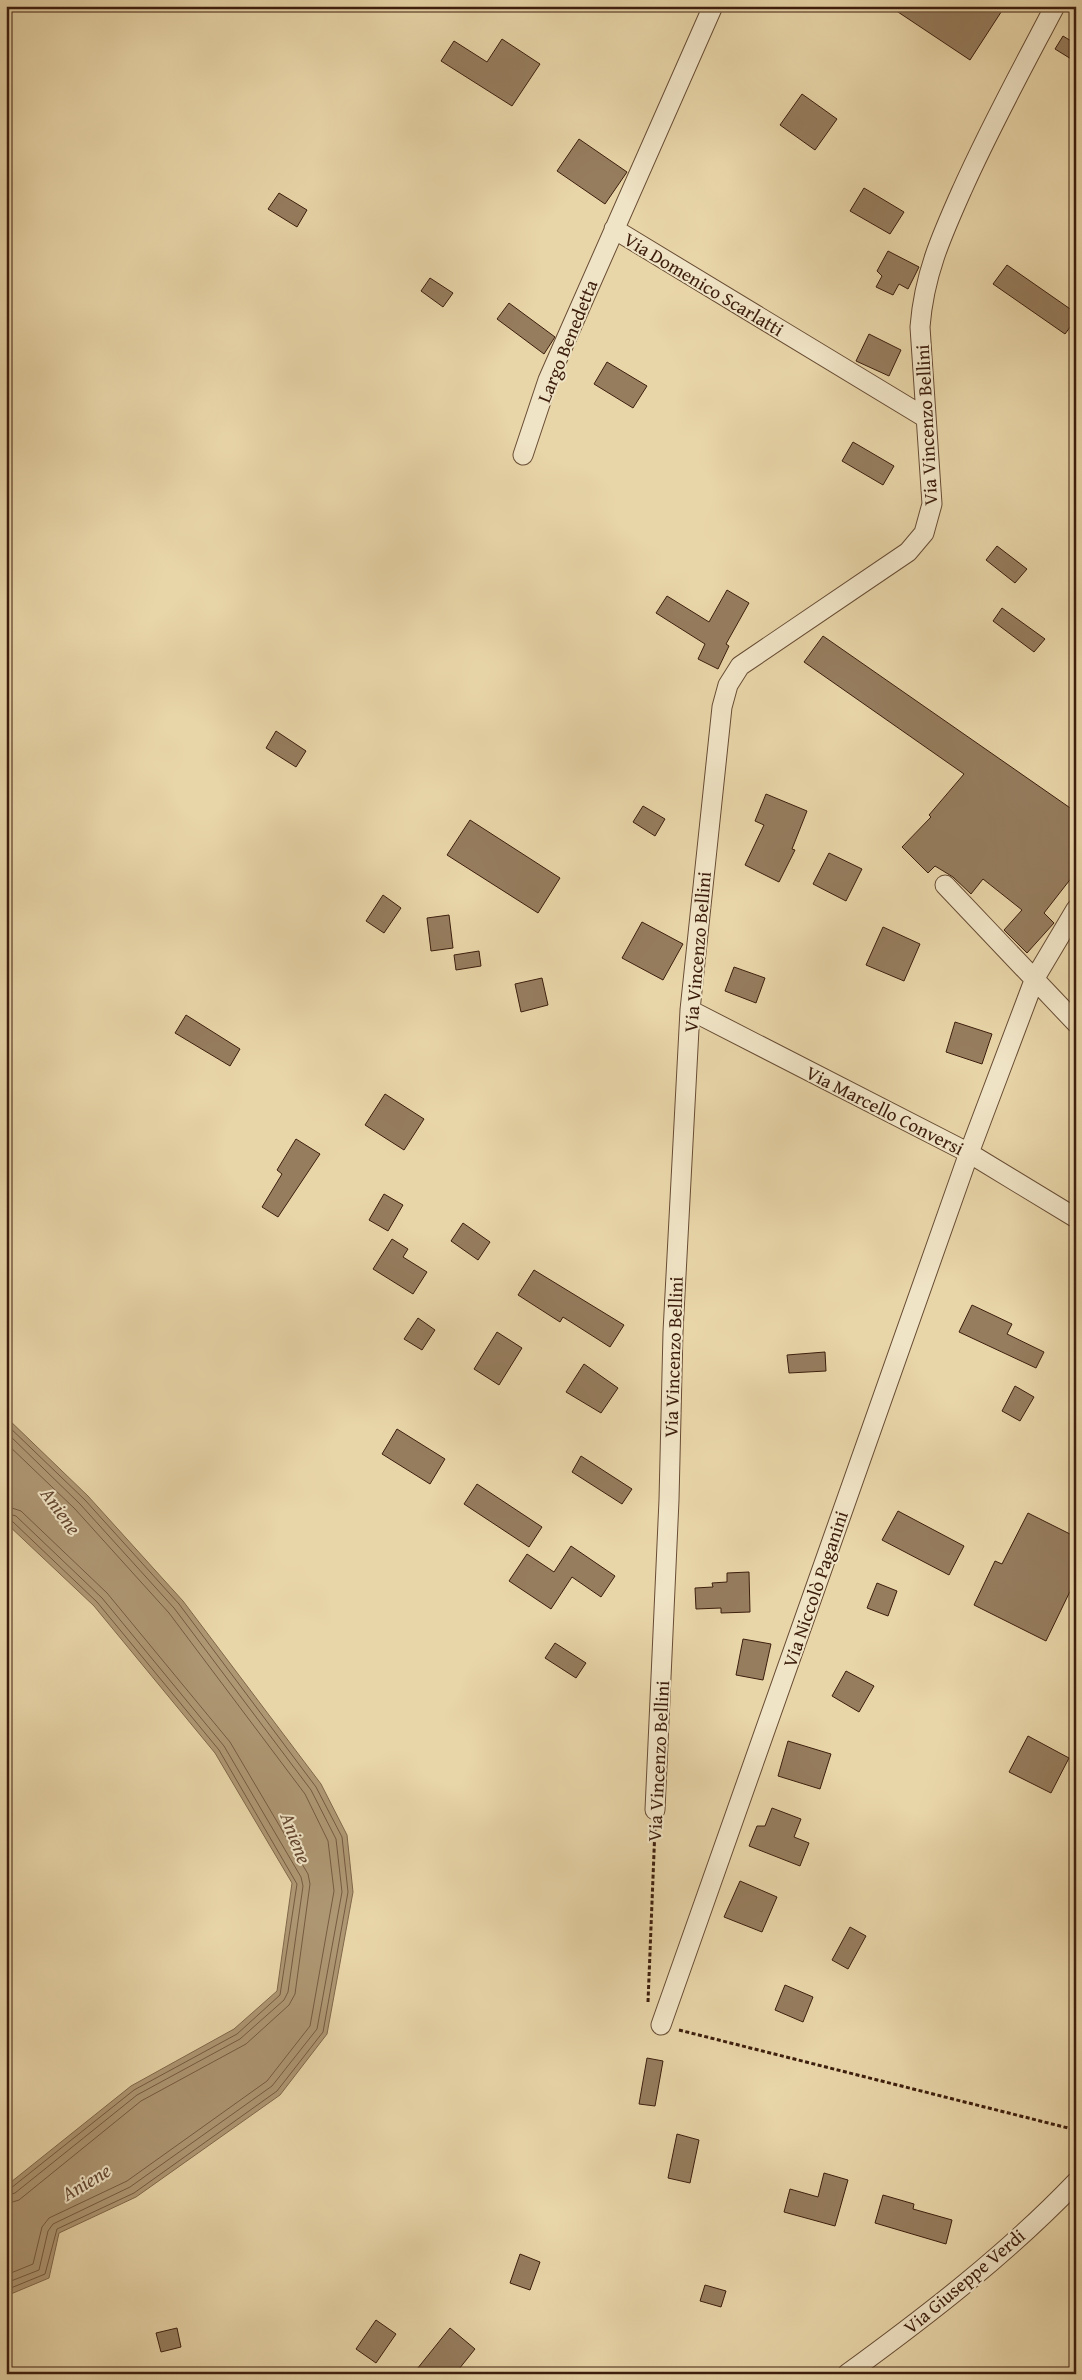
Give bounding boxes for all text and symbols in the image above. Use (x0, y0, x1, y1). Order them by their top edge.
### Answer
street label: Via Domenico Scarlatti (619, 225, 789, 343)
street label: Largo Benedetta (530, 275, 604, 407)
street label: Via Vincenzo Bellini (908, 344, 944, 506)
street label: Via Vincenzo Bellini (676, 870, 718, 1034)
street label: Via Marcello Conversi (801, 1058, 969, 1162)
street label: Via Vincenzo Bellini (656, 1276, 690, 1438)
water label: Aniene (34, 1480, 89, 1541)
street label: Via Niccolò Paganini (775, 1507, 855, 1671)
street label: Via Vincenzo Bellini (640, 1680, 676, 1842)
water label: Aniene (273, 1807, 319, 1868)
water label: Aniene (55, 2156, 116, 2208)
street label: Via Giuseppe Verdi (897, 2222, 1031, 2340)

